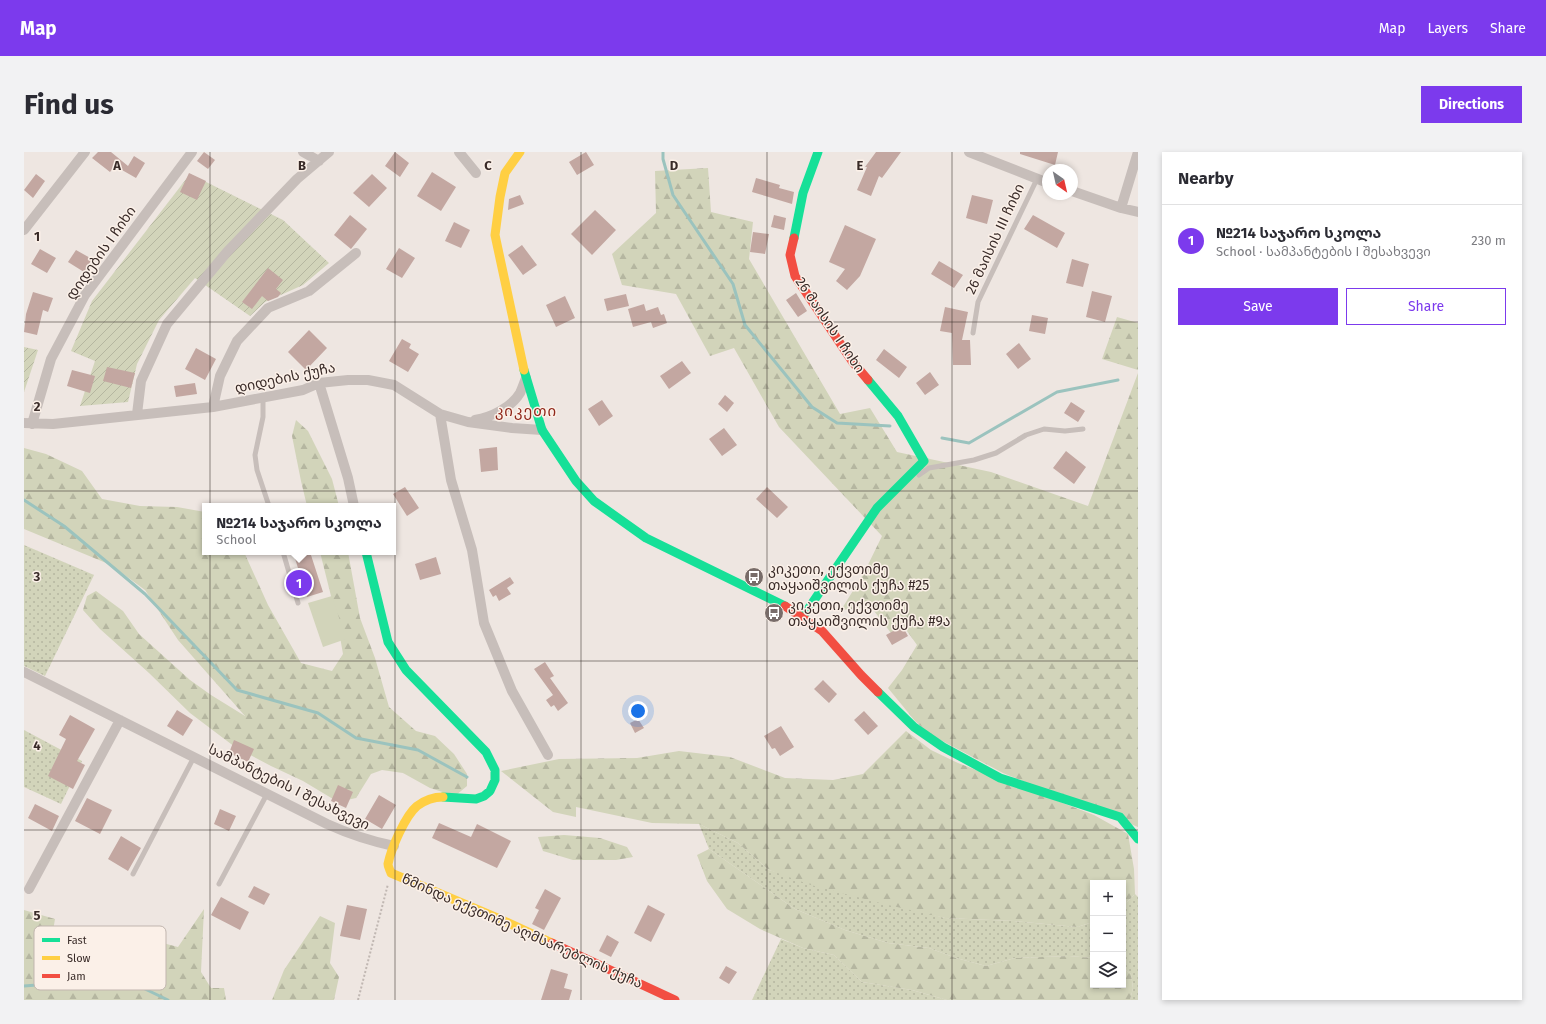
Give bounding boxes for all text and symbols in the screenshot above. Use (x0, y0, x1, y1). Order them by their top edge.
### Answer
text: Map (20, 17, 57, 40)
text: Map (1379, 20, 1405, 37)
text: Layers (1427, 20, 1468, 37)
text: Share (1490, 20, 1526, 37)
button: Directions (1421, 86, 1522, 123)
text: Find us (24, 88, 114, 121)
text: A (112, 158, 121, 173)
text: B (298, 158, 306, 173)
text: C (484, 158, 492, 173)
text: D (670, 158, 679, 173)
text: E (857, 158, 864, 173)
north arrow (1042, 164, 1078, 200)
text: Nearby (1178, 168, 1233, 189)
street label: 26 მაისის III ჩიხი (962, 181, 1028, 297)
street label: დიდების I ჩიხი (62, 203, 140, 303)
text: №214 საჯარო სკოლა (1216, 224, 1381, 242)
text: 1 (34, 229, 40, 244)
text: 1 (1188, 233, 1194, 248)
text: 230 m (1471, 233, 1506, 248)
text: School · სამპანტების I შესახვევი (1216, 244, 1431, 259)
street label: 26 მაისის I ჩიხი (792, 274, 868, 376)
button: Save (1178, 288, 1338, 325)
button: Share (1346, 288, 1506, 325)
street label: დიდების ქუჩა (233, 359, 337, 397)
text: 2 (34, 399, 41, 414)
district label: კიკეთი (495, 402, 557, 420)
popup (202, 503, 396, 555)
text: №214 საჯარო სკოლა (216, 514, 382, 532)
text: School (216, 532, 256, 547)
place label: კიკეთი, ექვთიმე თაყაიშვილის ქუჩა #25 (768, 561, 929, 594)
bus stop icon: კიკეთი, ექვთიმე თაყაიშვილის ქუჩა #25 (743, 566, 765, 588)
pin: 1 (286, 568, 312, 598)
text: 3 (33, 569, 41, 584)
place label: კიკეთი, ექვთიმე თაყაიშვილის ქუჩა #9ა (788, 597, 950, 630)
bus stop icon: კიკეთი, ექვთიმე თაყაიშვილის ქუჩა #9ა (763, 602, 785, 624)
your location (628, 701, 648, 721)
text: 4 (33, 738, 41, 753)
street label: სამპანტების I შესახვევი (205, 740, 373, 834)
street label: წმინდა ექვთიმე აღმსარებლის ქუჩა (399, 870, 645, 992)
map controls (1090, 880, 1126, 988)
button: + (1090, 880, 1126, 916)
text: 5 (34, 908, 41, 923)
button: − (1090, 916, 1126, 952)
legend (34, 926, 166, 990)
text: Fast (67, 934, 87, 947)
text: Slow (67, 952, 91, 965)
button: layers (1090, 952, 1126, 988)
text: Jam (67, 970, 86, 983)

